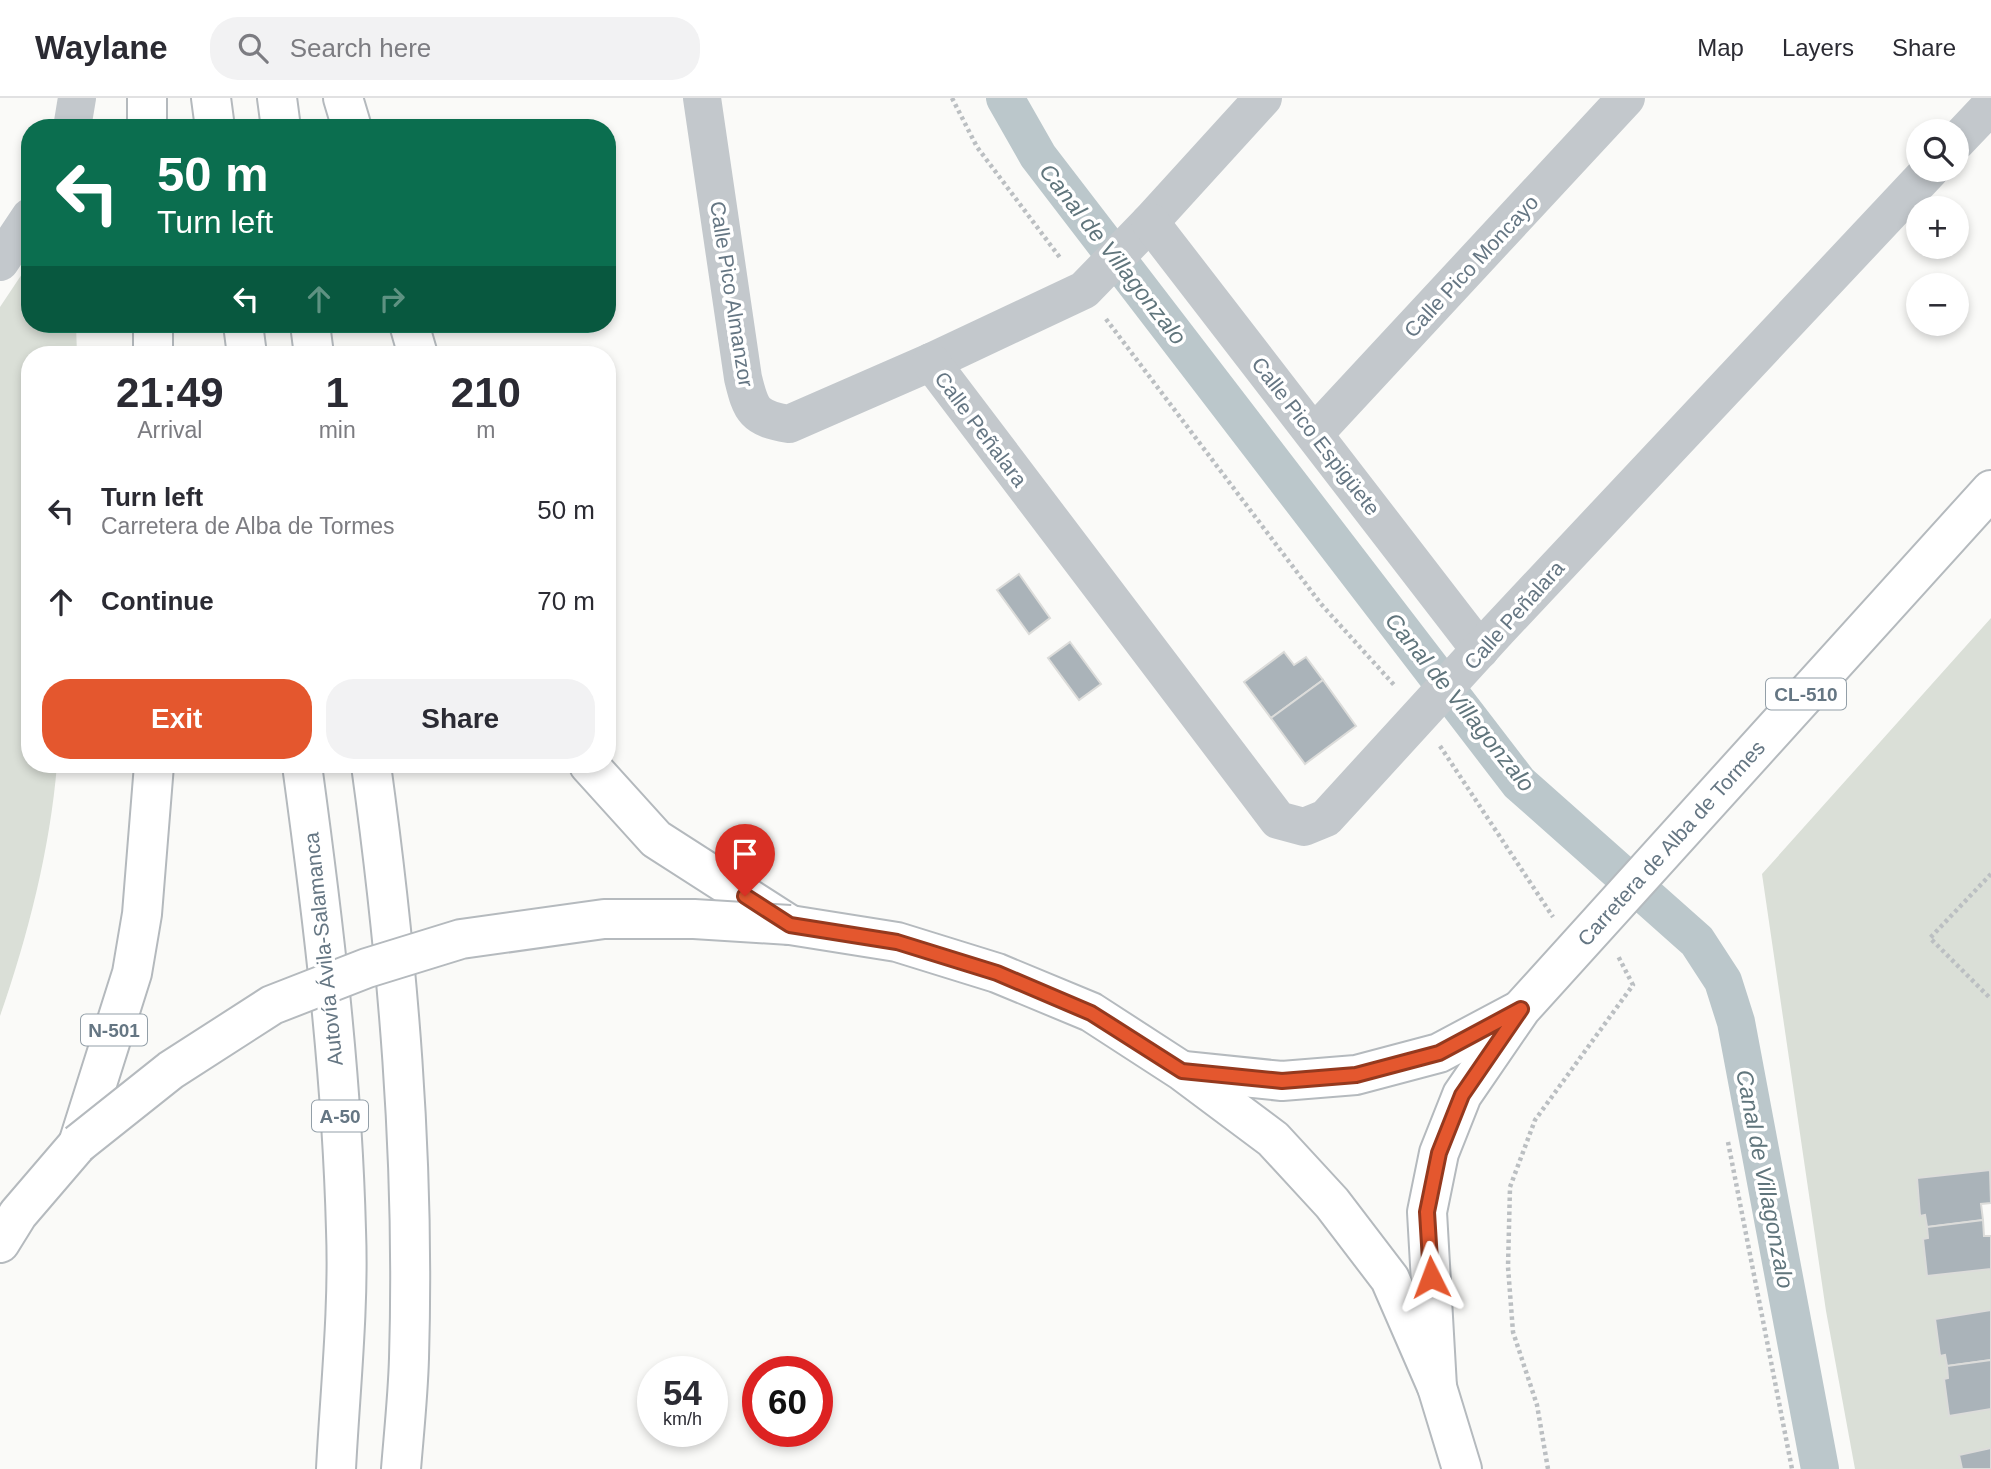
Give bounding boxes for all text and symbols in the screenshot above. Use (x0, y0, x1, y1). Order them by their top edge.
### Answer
search box (210, 17, 700, 80)
text: Waylane (35, 29, 168, 66)
icon: search (234, 29, 272, 67)
text: Search here (290, 33, 431, 63)
text: Map (1697, 34, 1744, 61)
text: Layers (1782, 34, 1854, 61)
text: Share (1892, 34, 1956, 61)
map controls (1906, 119, 1969, 336)
button: search (1906, 119, 1969, 182)
icon: left (42, 147, 133, 238)
text: 50 m (157, 147, 269, 201)
water label: Canal de Villagonzalo (1034, 158, 1192, 350)
street label: Calle Pico Moncayo (1399, 190, 1543, 342)
button: + (1906, 196, 1969, 259)
street label: Calle Pico Almanzor (706, 199, 758, 389)
text: Turn left (157, 204, 273, 240)
button: − (1906, 273, 1969, 336)
icon: left (227, 280, 265, 318)
icon: ahead (300, 280, 338, 318)
icon: right (373, 280, 411, 318)
street label: Calle Pico Espigüete (1247, 353, 1385, 519)
street label: Calle Peñalara (930, 367, 1032, 491)
text: 21:49 (116, 369, 224, 416)
text: 1 (325, 369, 349, 416)
text: 210 (451, 369, 521, 416)
text: Arrival (137, 417, 202, 443)
text: min (319, 417, 356, 443)
text: m (476, 417, 495, 443)
text: Turn left (101, 482, 203, 512)
icon: left (42, 492, 80, 530)
text: 50 m (537, 495, 595, 525)
text: Carretera de Alba de Tormes (101, 513, 395, 539)
street label: Calle Peñalara (1459, 556, 1569, 674)
icon: ahead (42, 583, 80, 621)
text: Continue (101, 586, 214, 616)
text: 70 m (537, 586, 595, 616)
water label: Canal de Villagonzalo (1380, 608, 1540, 797)
road number: CL-510 (1766, 678, 1846, 709)
button: Exit (42, 679, 312, 759)
button: Share (326, 679, 595, 759)
street label: Carretera de Alba de Tormes (1573, 736, 1769, 950)
pin (715, 824, 775, 896)
street label: Autovía Ávila-Salamanca (299, 831, 347, 1067)
icon: arrive (726, 835, 764, 873)
road number: N-501 (81, 1014, 147, 1046)
water label: Canal de Villagonzalo (1731, 1068, 1799, 1291)
road number: A-50 (312, 1100, 368, 1132)
position arrow (1394, 1240, 1468, 1314)
speed limit sign: 60 (742, 1356, 833, 1447)
text: 54 (663, 1373, 702, 1412)
text: km/h (663, 1409, 702, 1429)

